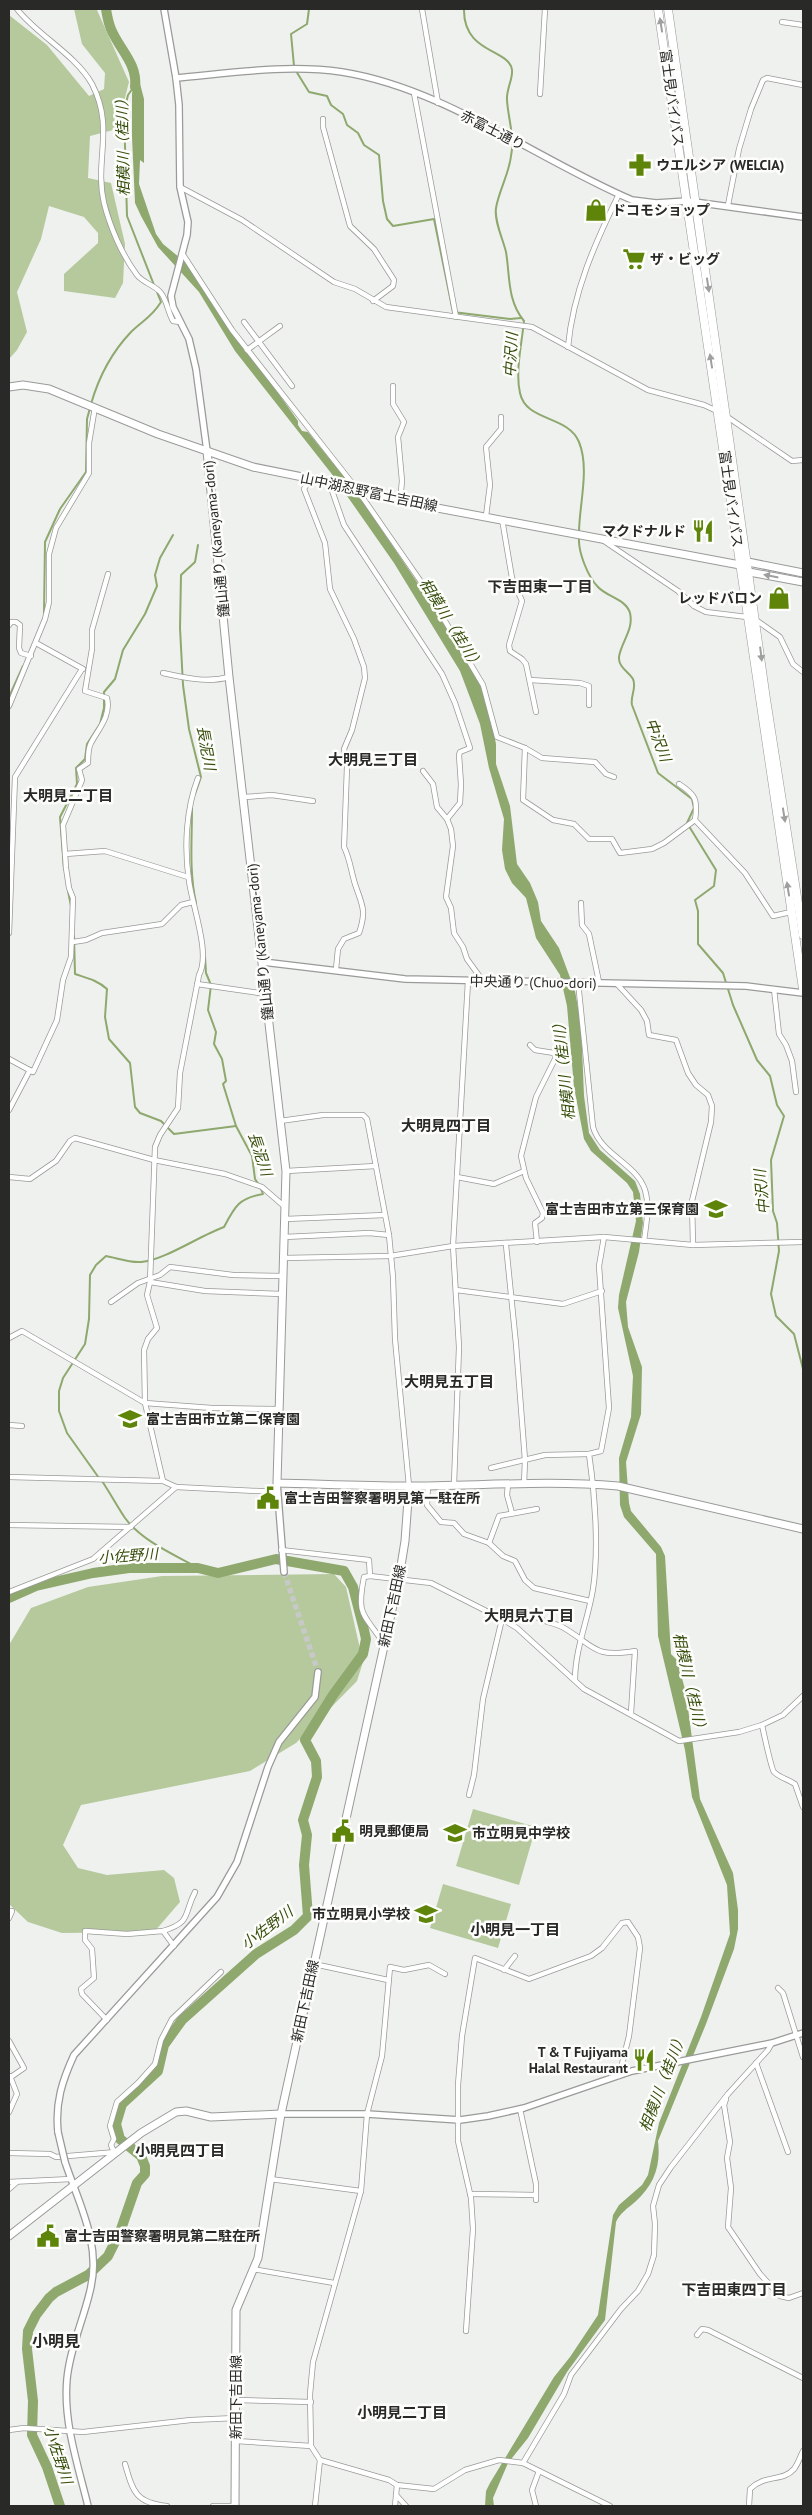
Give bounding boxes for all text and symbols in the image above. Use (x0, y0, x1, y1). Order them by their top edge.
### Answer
one-way arrow (657, 17, 665, 33)
street label: 富士見バイパス (656, 48, 688, 148)
water label: 相模川（桂川） (112, 91, 133, 197)
street label: 赤富士通り (458, 106, 528, 154)
pharmacy icon: ウエルシア (WELCIA) (627, 152, 653, 178)
place label: ウエルシア (WELCIA) (656, 156, 784, 174)
shop icon: ドコモショップ (583, 197, 609, 223)
place label: ドコモショップ (612, 201, 710, 219)
supermarket icon: ザ・ビッグ (621, 246, 647, 272)
place label: ザ・ビッグ (650, 250, 720, 268)
one-way arrow (704, 278, 712, 294)
water label: 中沢川 (500, 330, 521, 378)
one-way arrow (707, 353, 715, 369)
street label: 富士見バイパス (715, 449, 747, 549)
street label: 鐘山通り (Kaneyama-dori) (199, 460, 233, 618)
street label: 山中湖忍野富士吉田線 (299, 469, 439, 515)
restaurant icon: マクドナルド (690, 518, 716, 544)
place label: マクドナルド (602, 522, 686, 540)
one-way arrow (762, 571, 778, 579)
water label: 相模川（桂川） (416, 574, 487, 673)
district label: 下吉田東一丁目 (487, 577, 593, 596)
shop icon: レッドバロン (766, 585, 792, 611)
place label: レッドバロン (678, 589, 762, 607)
one-way arrow (757, 646, 765, 662)
water label: 中沢川 (642, 715, 676, 766)
water label: 長泥川 (193, 724, 220, 774)
district label: 大明見三丁目 (328, 750, 418, 769)
district label: 大明見二丁目 (23, 786, 113, 805)
one-way arrow (781, 807, 789, 823)
street label: 鐘山通り (Kaneyama-dori) (243, 863, 277, 1021)
one-way arrow (783, 880, 791, 896)
street label: 中央通り (Chuo-dori) (469, 972, 597, 992)
water label: 相模川（桂川） (549, 1015, 578, 1121)
district label: 大明見四丁目 (401, 1116, 491, 1135)
water label: 長泥川 (244, 1130, 277, 1180)
water label: 中沢川 (750, 1167, 773, 1215)
school or university icon: 富士吉田市立第三保育園 (703, 1196, 729, 1222)
place label: 富士吉田市立第三保育園 (545, 1200, 699, 1218)
district label: 大明見五丁目 (404, 1372, 494, 1391)
school or university icon: 富士吉田市立第二保育園 (117, 1406, 143, 1432)
place label: 富士吉田市立第二保育園 (146, 1410, 300, 1428)
public building icon: 富士吉田警察署明見第一駐在所 (255, 1485, 281, 1511)
place label: 富士吉田警察署明見第一駐在所 (284, 1489, 480, 1507)
water label: 小佐野川 (97, 1544, 161, 1567)
street label: 新田下吉田線 (374, 1563, 410, 1649)
district label: 大明見六丁目 (484, 1606, 574, 1625)
water label: 相模川（桂川） (669, 1631, 712, 1737)
public building icon: 明見郵便局 (330, 1818, 356, 1844)
school or university icon: 市立明見中学校 (442, 1820, 468, 1846)
place label: 明見郵便局 (359, 1822, 429, 1840)
place label: 市立明見中学校 (472, 1824, 570, 1842)
water label: 小佐野川 (237, 1901, 298, 1953)
school or university icon: 市立明見小学校 (413, 1901, 439, 1927)
place label: 市立明見小学校 (312, 1905, 410, 1923)
district label: 小明見一丁目 (470, 1920, 560, 1939)
street label: 新田下吉田線 (287, 1958, 323, 2044)
water label: 相模川（桂川） (635, 2029, 690, 2134)
place label: T & T Fujiyama Halal Restaurant (529, 2043, 628, 2077)
restaurant icon: T & T Fujiyama Halal Restaurant (631, 2047, 657, 2073)
district label: 小明見四丁目 (135, 2141, 225, 2160)
public building icon: 富士吉田警察署明見第二駐在所 (35, 2223, 61, 2249)
place label: 富士吉田警察署明見第二駐在所 (64, 2227, 260, 2245)
district label: 下吉田東四丁目 (681, 2280, 787, 2299)
district label: 小明見 (32, 2331, 80, 2351)
street label: 新田下吉田線 (227, 2355, 245, 2439)
district label: 小明見二丁目 (357, 2403, 447, 2422)
water label: 小佐野川 (40, 2423, 77, 2488)

